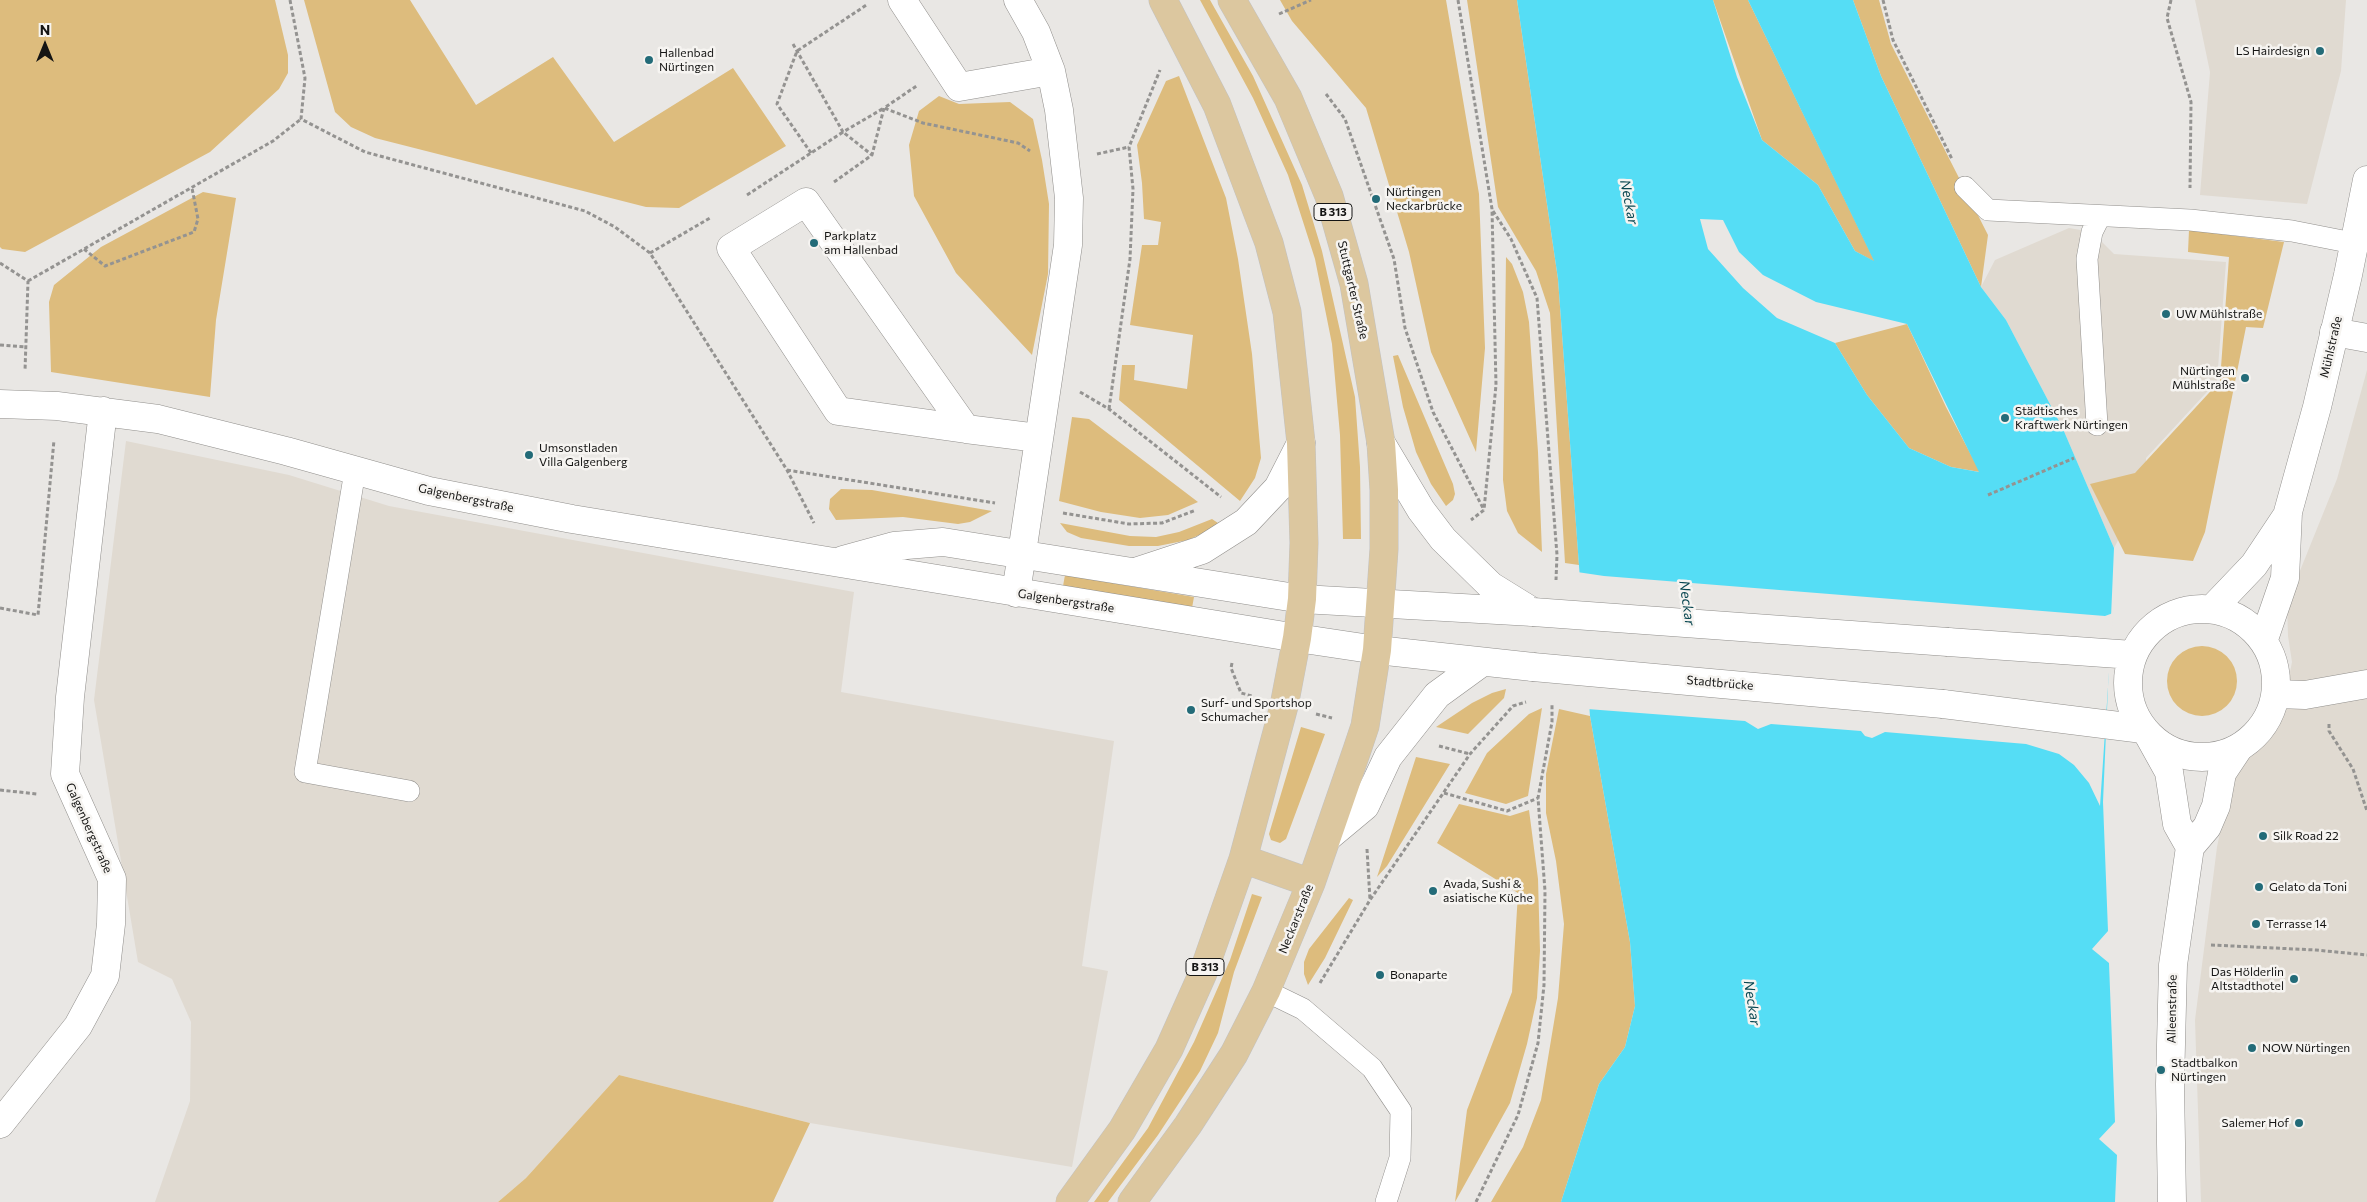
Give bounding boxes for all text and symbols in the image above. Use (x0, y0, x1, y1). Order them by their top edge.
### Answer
north arrow (20, 20, 70, 70)
text: N (40, 21, 50, 38)
place label: LS Hairdesign (2236, 44, 2310, 58)
marker: LS Hairdesign (2314, 45, 2326, 57)
place label: Hallenbad Nürtingen (659, 46, 714, 74)
marker: Hallenbad Nürtingen (643, 54, 655, 66)
water label: Neckar (1616, 178, 1642, 226)
place label: Nürtingen Neckarbrücke (1386, 185, 1462, 213)
marker: Nürtingen Neckarbrücke (1370, 193, 1382, 205)
road number: B 313 (1314, 203, 1352, 220)
place label: Parkplatz am Hallenbad (824, 229, 898, 257)
marker: Parkplatz am Hallenbad (808, 237, 820, 249)
street label: Stuttgarter Straße (1335, 239, 1371, 341)
place label: UW Mühlstraße (2176, 307, 2262, 321)
marker: UW Mühlstraße (2160, 308, 2172, 320)
street label: Mühlstraße (2317, 315, 2345, 379)
place label: Nürtingen Mühlstraße (2172, 364, 2235, 392)
marker: Nürtingen Mühlstraße (2239, 372, 2251, 384)
place label: Städtisches Kraftwerk Nürtingen (2015, 404, 2128, 432)
marker: Städtisches Kraftwerk Nürtingen (1999, 412, 2011, 424)
place label: Umsonstladen Villa Galgenberg (539, 441, 627, 469)
marker: Umsonstladen Villa Galgenberg (523, 449, 535, 461)
street label: Galgenbergstraße (417, 481, 515, 515)
water label: Neckar (1676, 579, 1698, 627)
street label: Galgenbergstraße (1017, 586, 1115, 616)
street label: Stadtbrücke (1686, 673, 1754, 693)
place label: Surf- und Sportshop Schumacher (1201, 696, 1312, 724)
marker: Surf- und Sportshop Schumacher (1185, 704, 1197, 716)
street label: Galgenbergstraße (63, 781, 115, 875)
place label: Silk Road 22 (2273, 829, 2339, 843)
marker: Silk Road 22 (2257, 830, 2269, 842)
place label: Avada, Sushi & asiatische Küche (1443, 877, 1533, 905)
place label: Gelato da Toni (2269, 880, 2347, 894)
marker: Gelato da Toni (2253, 881, 2265, 893)
street label: Neckarstraße (1276, 882, 1316, 956)
marker: Avada, Sushi & asiatische Küche (1427, 885, 1439, 897)
place label: Terrasse 14 (2266, 917, 2327, 931)
marker: Terrasse 14 (2250, 918, 2262, 930)
road number: B 313 (1186, 959, 1224, 976)
place label: Das Hölderlin Altstadthotel (2211, 965, 2284, 993)
place label: Bonaparte (1390, 968, 1447, 982)
marker: Bonaparte (1374, 969, 1386, 981)
marker: Das Hölderlin Altstadthotel (2288, 973, 2300, 985)
street label: Alleenstraße (2164, 974, 2180, 1044)
water label: Neckar (1740, 979, 1764, 1027)
place label: NOW Nürtingen (2262, 1041, 2350, 1055)
marker: NOW Nürtingen (2246, 1042, 2258, 1054)
place label: Stadtbalkon Nürtingen (2171, 1056, 2238, 1084)
marker: Stadtbalkon Nürtingen (2155, 1064, 2167, 1076)
place label: Salemer Hof (2222, 1116, 2289, 1130)
marker: Salemer Hof (2293, 1117, 2305, 1129)

